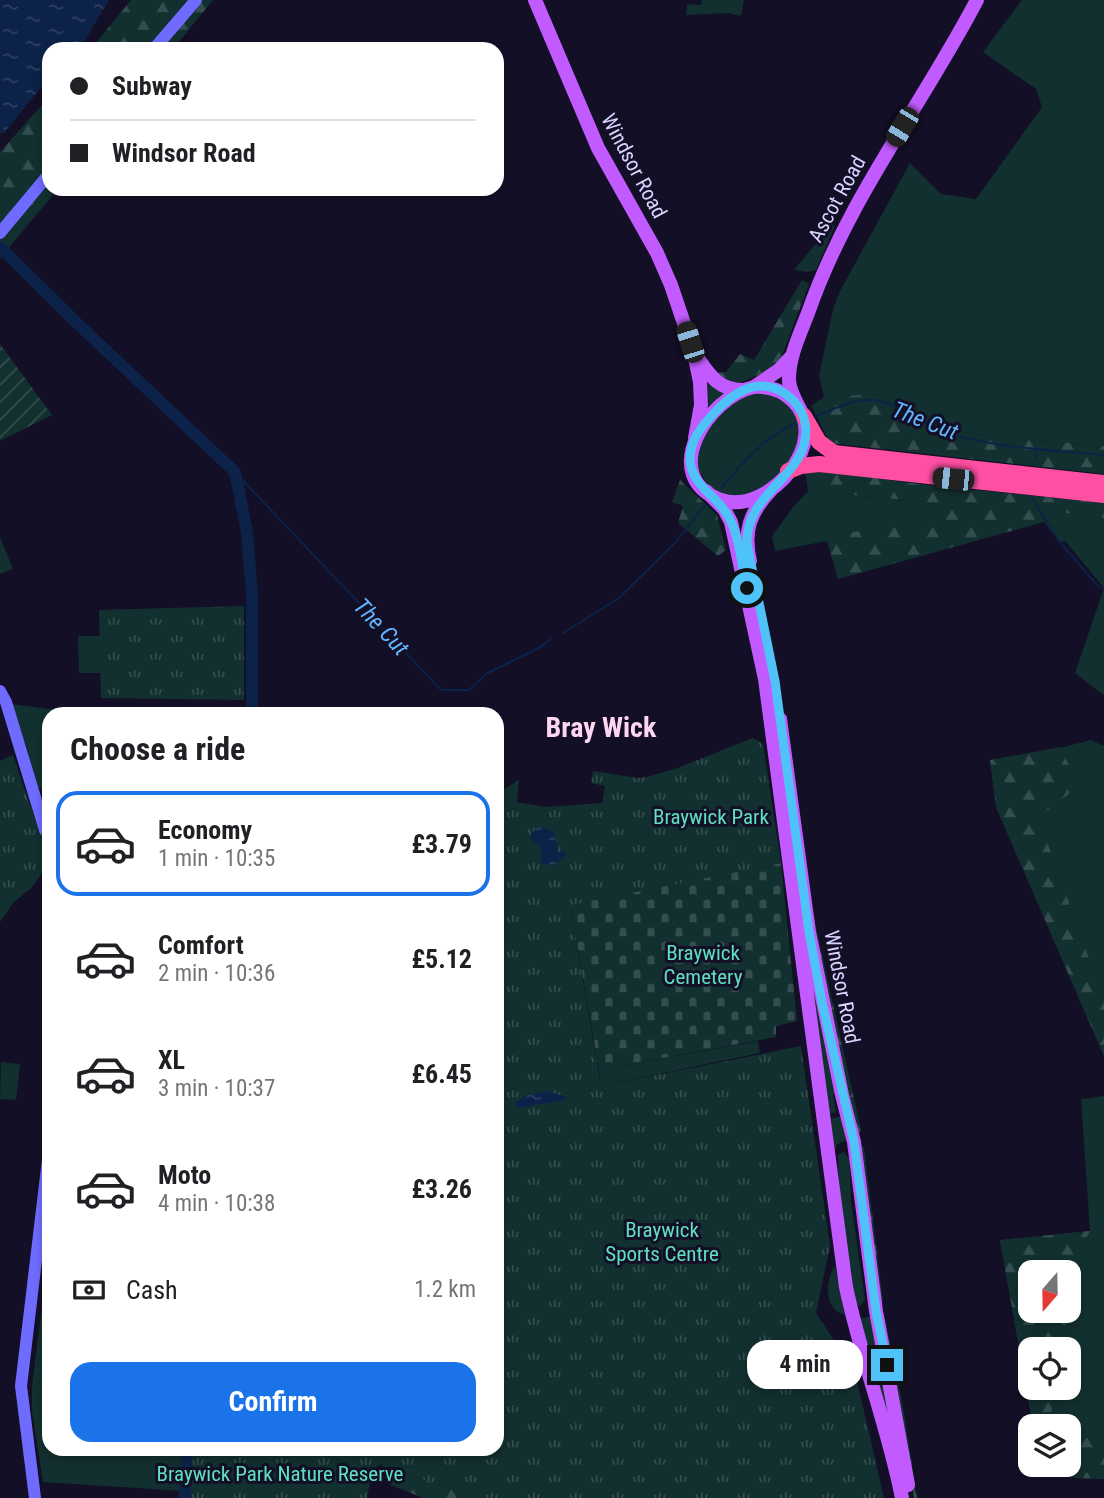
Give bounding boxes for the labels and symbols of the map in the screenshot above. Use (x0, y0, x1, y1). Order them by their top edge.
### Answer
car (883, 104, 922, 150)
street label: Windsor Road (596, 110, 672, 222)
street label: Ascot Road (803, 152, 871, 246)
car (674, 319, 707, 365)
water label: The Cut (888, 396, 962, 446)
car (932, 466, 975, 492)
route start (731, 572, 763, 604)
water label: The Cut (348, 593, 414, 661)
district label: Bray Wick (546, 711, 657, 744)
park label: Braywick Park (653, 805, 770, 829)
street label: Windsor Road (819, 928, 865, 1046)
park label: Braywick Cemetery (664, 941, 743, 989)
park label: Braywick Sports Centre (605, 1218, 719, 1266)
north arrow (1018, 1260, 1082, 1323)
callout: 4 min (747, 1340, 862, 1390)
route end (871, 1349, 903, 1381)
park label: Braywick Park Nature Reserve (157, 1462, 404, 1486)

